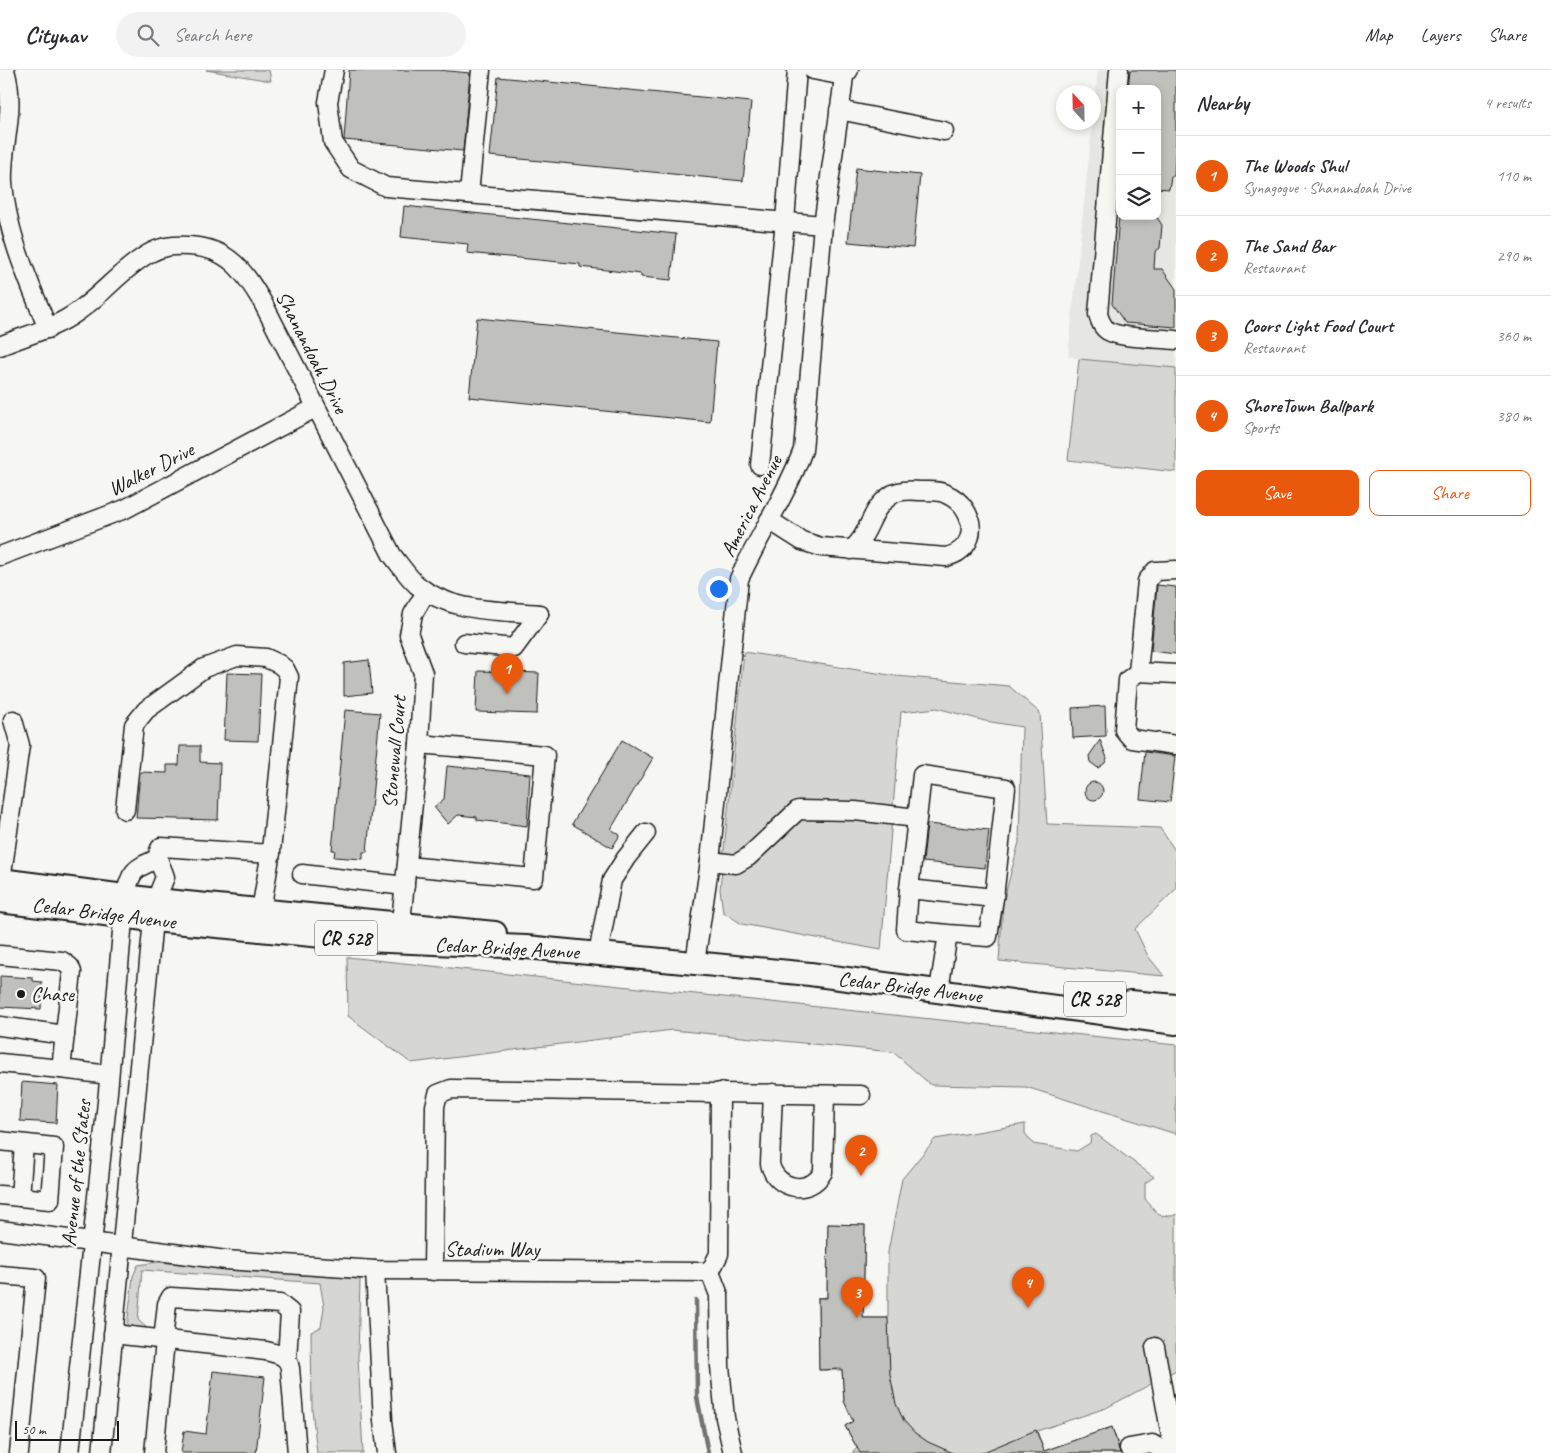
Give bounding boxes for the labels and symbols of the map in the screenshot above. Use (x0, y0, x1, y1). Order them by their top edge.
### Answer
north arrow (1056, 85, 1101, 130)
street label: Shanandoah Drive (270, 287, 354, 419)
street label: Walker Drive (104, 435, 200, 502)
street label: America Avenue (714, 450, 788, 561)
your location (706, 576, 732, 602)
pin: 1 (491, 653, 523, 694)
street label: Stonewall Court (376, 693, 412, 809)
street label: Cedar Bridge Avenue (31, 891, 179, 935)
road number: CR 528 (315, 920, 377, 956)
street label: Cedar Bridge Avenue (434, 931, 582, 965)
street label: Cedar Bridge Avenue (837, 965, 985, 1009)
place label: Chase (31, 981, 75, 1007)
road number: CR 528 (1064, 982, 1126, 1016)
marker: Chase (15, 988, 27, 1000)
street label: Avenue of the States (55, 1097, 97, 1247)
pin: 2 (845, 1135, 877, 1176)
street label: Stadium Way (445, 1236, 541, 1262)
pin: 4 (1012, 1267, 1044, 1308)
pin: 3 (841, 1277, 873, 1318)
scale bar (15, 1418, 119, 1441)

